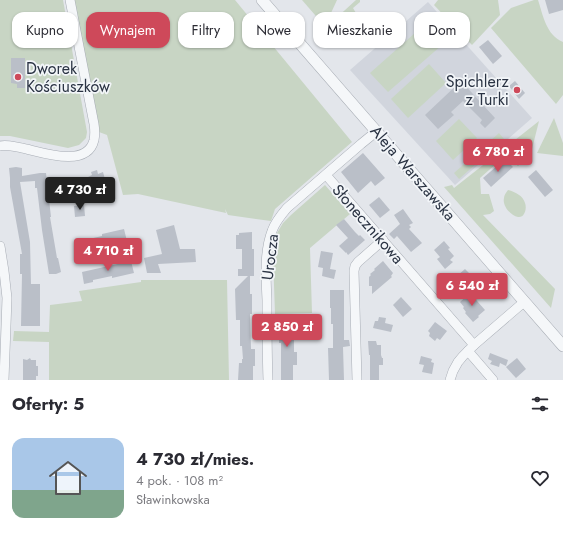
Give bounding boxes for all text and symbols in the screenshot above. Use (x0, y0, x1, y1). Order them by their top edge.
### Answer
chip: Kupno (12, 12, 78, 48)
chip: Wynajem (86, 12, 170, 48)
chip: Filtry (178, 12, 234, 48)
chip: Nowe (242, 12, 305, 48)
chip: Mieszkanie (313, 12, 406, 48)
chip: Dom (414, 12, 470, 48)
place label: Dworek Kościuszków (26, 57, 110, 98)
place label: Spichlerz z Turki (446, 70, 510, 111)
marker: Dworek Kościuszków (13, 72, 23, 82)
marker: Spichlerz z Turki (512, 85, 522, 95)
street label: Aleja Warszawska (365, 120, 461, 226)
pin: 6 780 zł (457, 139, 539, 173)
text: 6 780 zł (472, 142, 524, 161)
pin: 4 730 zł (39, 177, 121, 211)
street label: Słonecznikowa (327, 179, 409, 269)
text: 4 730 zł (54, 180, 106, 199)
street label: Urocza (256, 232, 284, 282)
pin: 4 710 zł (67, 238, 149, 272)
text: 4 710 zł (83, 241, 133, 260)
pin: 6 540 zł (431, 273, 513, 307)
text: 6 540 zł (446, 276, 498, 295)
pin: 2 850 zł (246, 314, 328, 348)
text: 2 850 zł (261, 317, 313, 336)
text: Oferty: 5 (12, 392, 84, 416)
icon: filters (529, 393, 551, 415)
text: 4 730 zł/mies. (136, 447, 254, 471)
icon: home (44, 454, 92, 502)
icon: heart (529, 467, 551, 489)
text: 4 pok. · 108 m² (136, 471, 223, 490)
text: Sławinkowska (136, 490, 210, 509)

